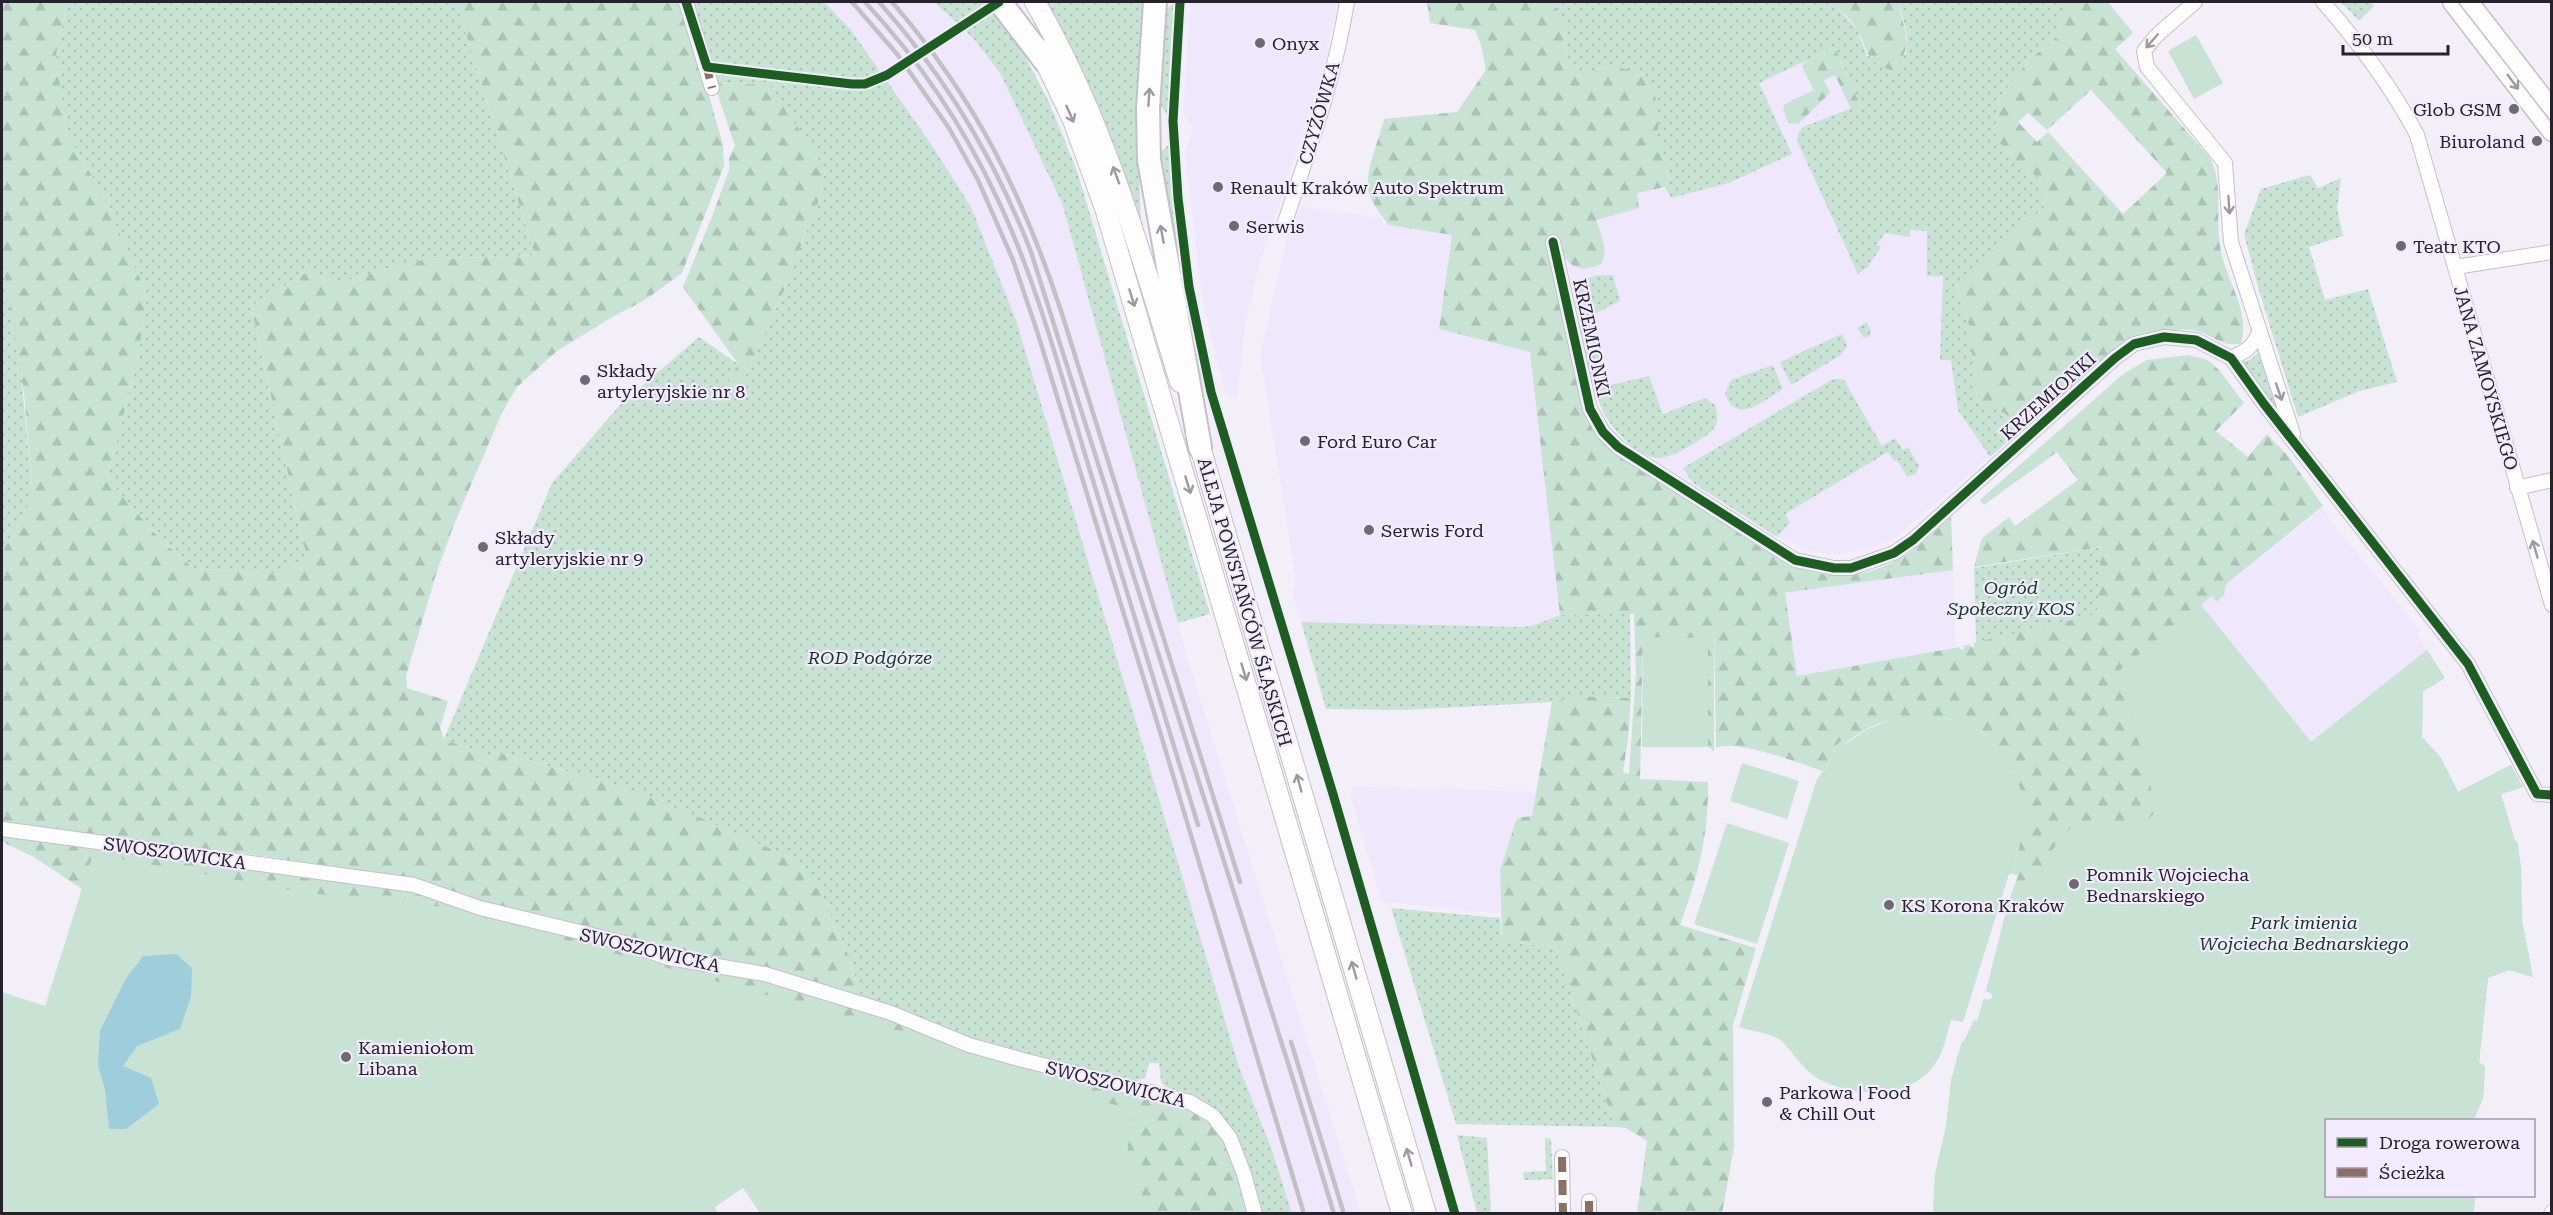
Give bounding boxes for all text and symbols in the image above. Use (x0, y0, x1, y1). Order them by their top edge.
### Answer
scale bar (2343, 18, 2448, 56)
text: 50 m (2352, 28, 2393, 49)
place label: Onyx (1272, 33, 1320, 54)
one-way arrow (2145, 33, 2159, 48)
marker: Onyx (1253, 36, 1267, 50)
street label: CZYŻÓWKA (1294, 59, 1344, 167)
one-way arrow (2507, 73, 2519, 89)
one-way arrow (1143, 88, 1154, 108)
place label: Glob GSM (2413, 99, 2502, 120)
marker: Glob GSM (2507, 102, 2521, 116)
one-way arrow (1065, 104, 1076, 122)
place label: Biuroland (2439, 131, 2525, 152)
marker: Biuroland (2530, 134, 2544, 148)
one-way arrow (1109, 166, 1120, 185)
place label: Renault Kraków Auto Spektrum (1230, 177, 1504, 198)
marker: Renault Kraków Auto Spektrum (1211, 180, 1225, 194)
one-way arrow (2223, 195, 2234, 214)
place label: Serwis (1246, 216, 1304, 237)
marker: Serwis (1227, 219, 1241, 233)
one-way arrow (1156, 225, 1167, 244)
place label: Teatr KTO (2413, 236, 2501, 257)
marker: Teatr KTO (2394, 239, 2408, 253)
street label: KRZEMIONKI (1569, 277, 1615, 399)
street label: JANA ZAMOYSKIEGO (2450, 283, 2522, 473)
one-way arrow (1127, 288, 1138, 307)
street label: KRZEMIONKI (1996, 348, 2100, 444)
place label: Składy artyleryjskie nr 8 (597, 360, 745, 402)
marker: Składy artyleryjskie nr 8 (578, 373, 592, 387)
one-way arrow (2275, 382, 2286, 401)
place label: Ford Euro Car (1317, 431, 1437, 452)
marker: Ford Euro Car (1298, 434, 1312, 448)
street label: ALEJA POWSTAŃCÓW ŚLĄSKICH (1194, 455, 1296, 749)
one-way arrow (1183, 475, 1194, 494)
place label: Serwis Ford (1381, 520, 1484, 541)
marker: Serwis Ford (1362, 523, 1376, 537)
place label: Składy artyleryjskie nr 9 (495, 527, 643, 569)
marker: Składy artyleryjskie nr 9 (476, 540, 490, 554)
one-way arrow (2529, 540, 2540, 559)
park label: Ogród Społeczny KOS (1946, 577, 2075, 619)
park label: ROD Podgórze (807, 647, 932, 668)
one-way arrow (1239, 662, 1250, 681)
one-way arrow (1293, 774, 1304, 793)
street label: SWOSZOWICKA (103, 833, 248, 873)
place label: Pomnik Wojciecha Bednarskiego (2086, 864, 2249, 906)
marker: Pomnik Wojciecha Bednarskiego (2067, 877, 2081, 891)
place label: KS Korona Kraków (1901, 895, 2065, 916)
marker: KS Korona Kraków (1882, 898, 1896, 912)
park label: Park imienia Wojciecha Bednarskiego (2199, 912, 2409, 954)
street label: SWOSZOWICKA (578, 924, 723, 976)
one-way arrow (1348, 961, 1359, 980)
place label: Kamieniołom Libana (358, 1037, 474, 1079)
marker: Kamieniołom Libana (339, 1050, 353, 1064)
street label: SWOSZOWICKA (1044, 1056, 1189, 1112)
place label: Parkowa | Food & Chill Out (1779, 1082, 1911, 1124)
marker: Parkowa | Food & Chill Out (1760, 1095, 1774, 1109)
legend (2325, 1119, 2535, 1197)
text: Droga rowerowa (2379, 1132, 2520, 1153)
one-way arrow (1403, 1148, 1414, 1167)
text: Ścieżka (2379, 1162, 2445, 1183)

